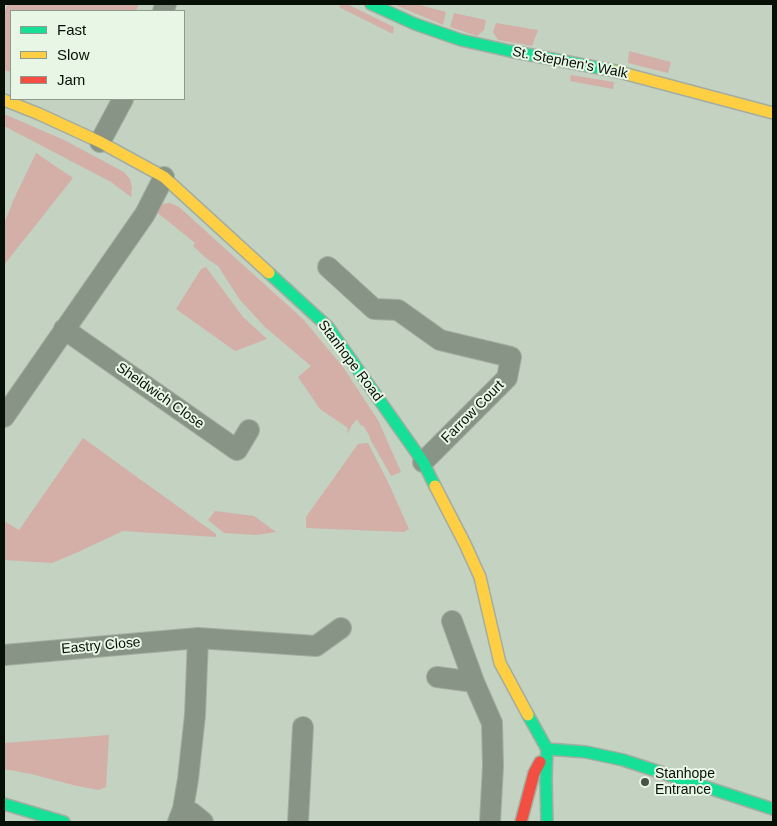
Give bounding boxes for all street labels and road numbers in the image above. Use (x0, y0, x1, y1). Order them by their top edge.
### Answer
street label: St. Stephen's Walk (511, 44, 629, 82)
street label: Stanhope Road (314, 317, 386, 405)
street label: Sheldwich Close (113, 359, 207, 433)
street label: Farrow Court (438, 377, 508, 447)
street label: Eastry Close (61, 634, 141, 658)

